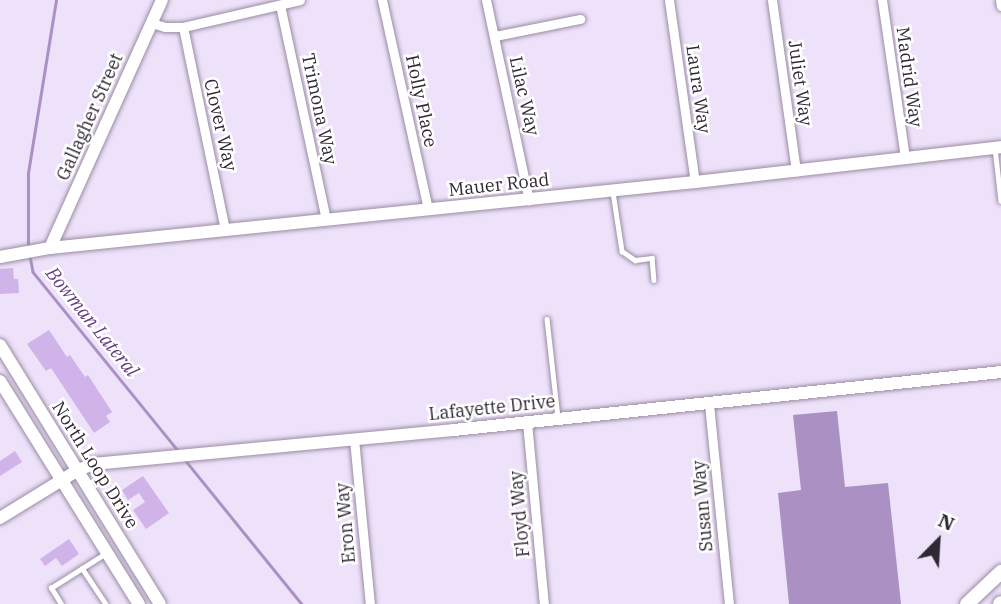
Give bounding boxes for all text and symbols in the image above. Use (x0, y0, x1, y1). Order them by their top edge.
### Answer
street label: Madrid Way (891, 26, 927, 128)
street label: Juliet Way (783, 39, 817, 127)
street label: Laura Way (681, 43, 715, 135)
street label: Gallagher Street (52, 50, 128, 184)
street label: Trimona Way (297, 51, 341, 167)
street label: Holly Place (401, 53, 441, 149)
street label: Lilac Way (504, 54, 544, 138)
street label: Clover Way (199, 77, 241, 173)
street label: Mauer Road (447, 169, 551, 201)
water label: Bowman Lateral (41, 263, 143, 381)
street label: Lafayette Drive (428, 391, 556, 425)
street label: North Loop Drive (47, 397, 143, 533)
street label: Susan Way (688, 459, 718, 553)
street label: Floyd Way (505, 470, 535, 558)
street label: Eron Way (332, 482, 360, 564)
north arrow (903, 506, 973, 576)
text: N (935, 508, 958, 536)

